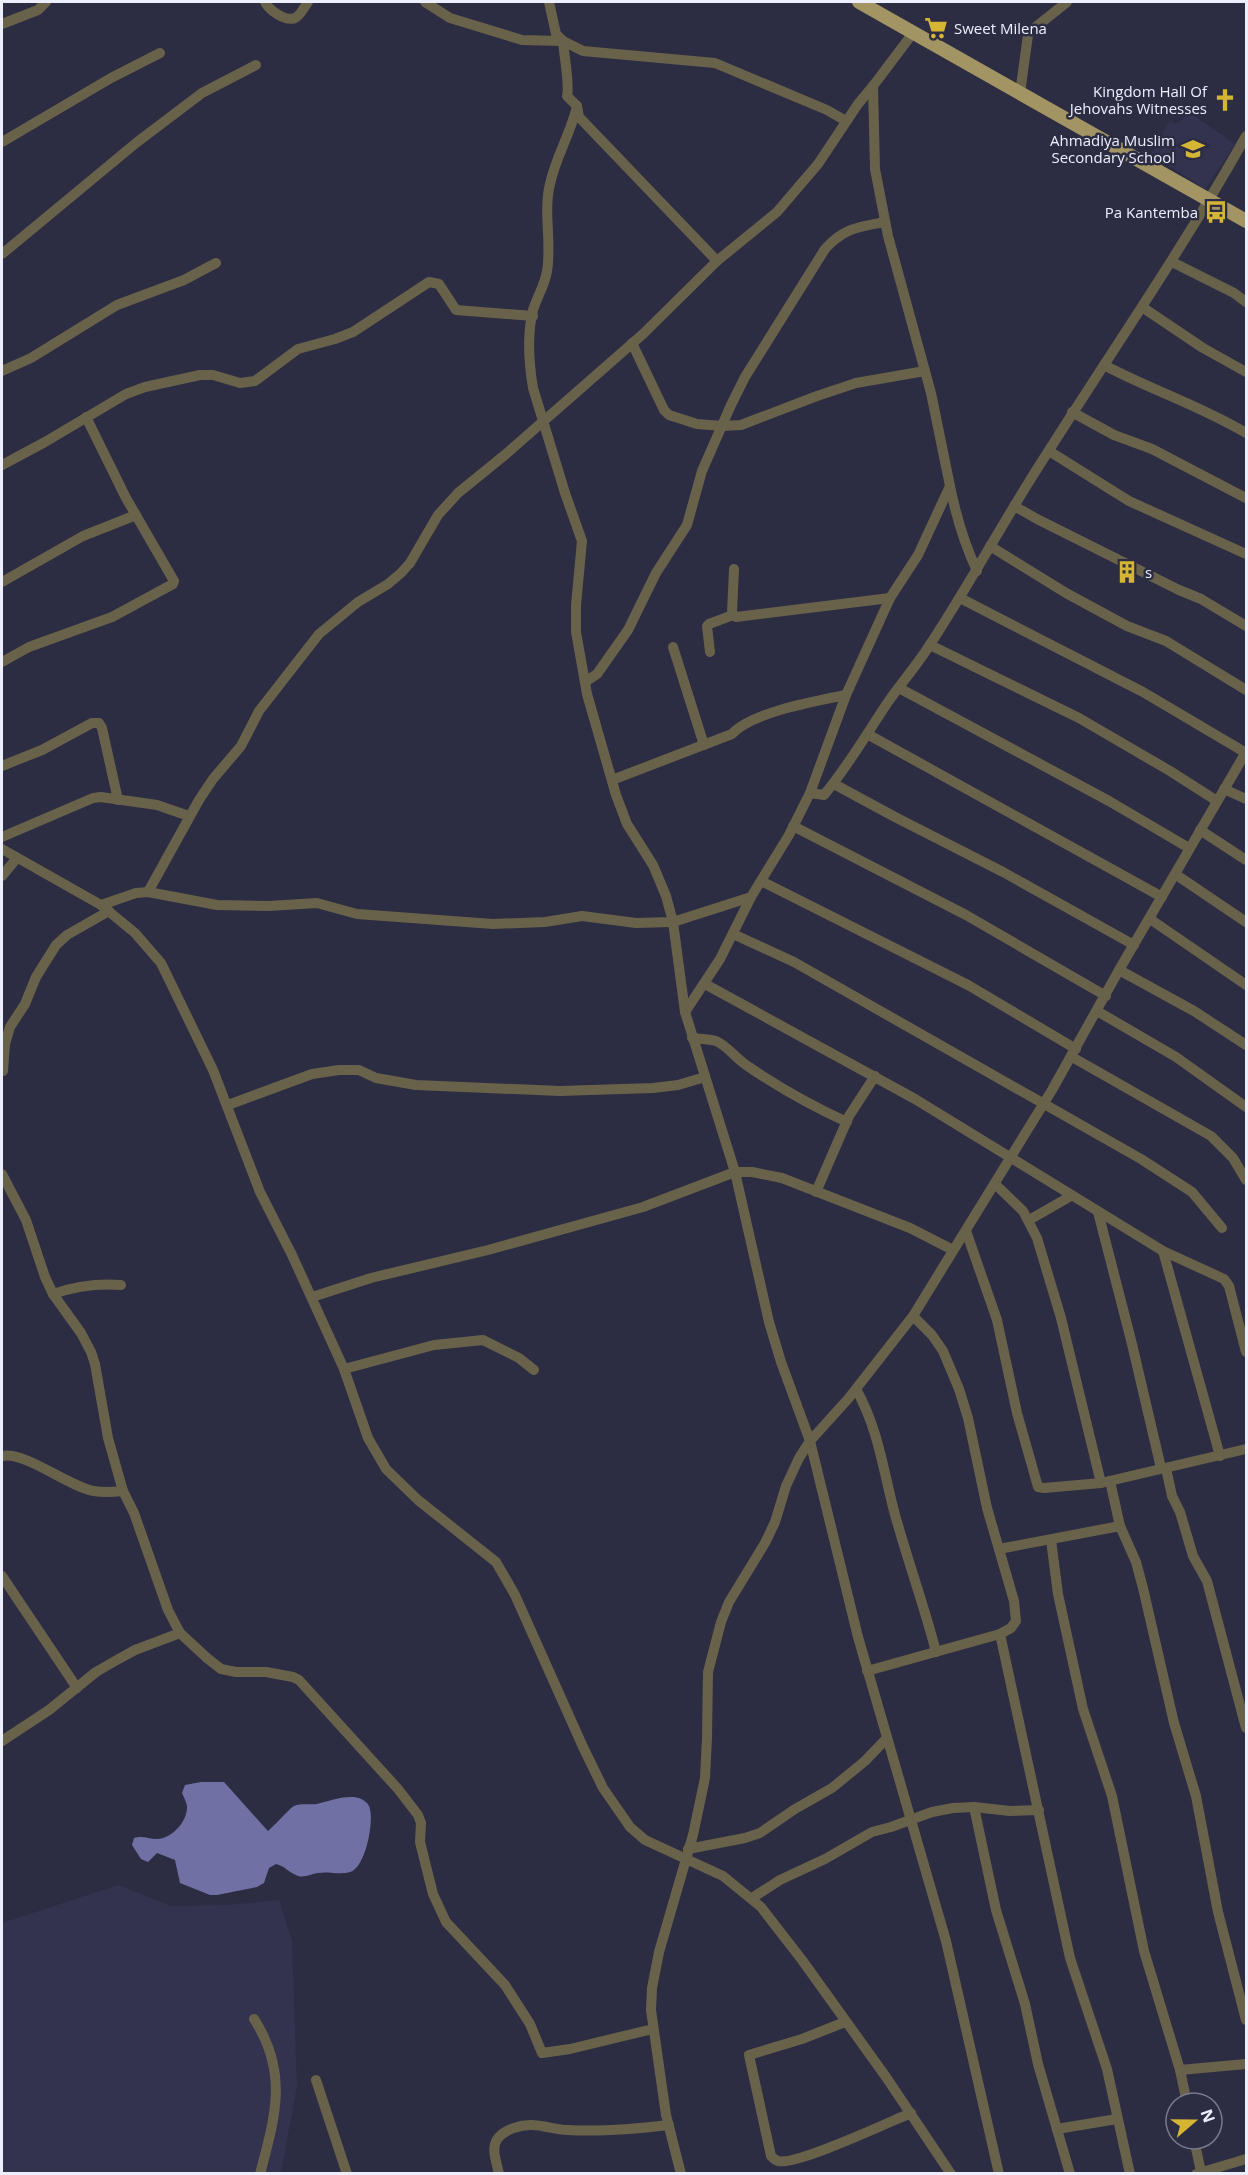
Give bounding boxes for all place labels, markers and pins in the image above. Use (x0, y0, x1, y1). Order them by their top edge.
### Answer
supermarket icon: Sweet Milena (923, 15, 949, 41)
place label: Sweet Milena (954, 18, 1047, 38)
place label: Kingdom Hall Of Jehovahs Witnesses (1068, 81, 1208, 118)
church icon: Kingdom Hall Of Jehovahs Witnesses (1212, 87, 1238, 113)
place label: Ahmadiya Muslim Secondary School (1050, 130, 1175, 167)
school or university icon: Ahmadiya Muslim Secondary School (1180, 136, 1206, 162)
bus stop icon: Pa Kantemba (1203, 199, 1229, 225)
place label: Pa Kantemba (1105, 202, 1198, 222)
building icon: s (1114, 559, 1140, 585)
place label: s (1145, 562, 1152, 582)

